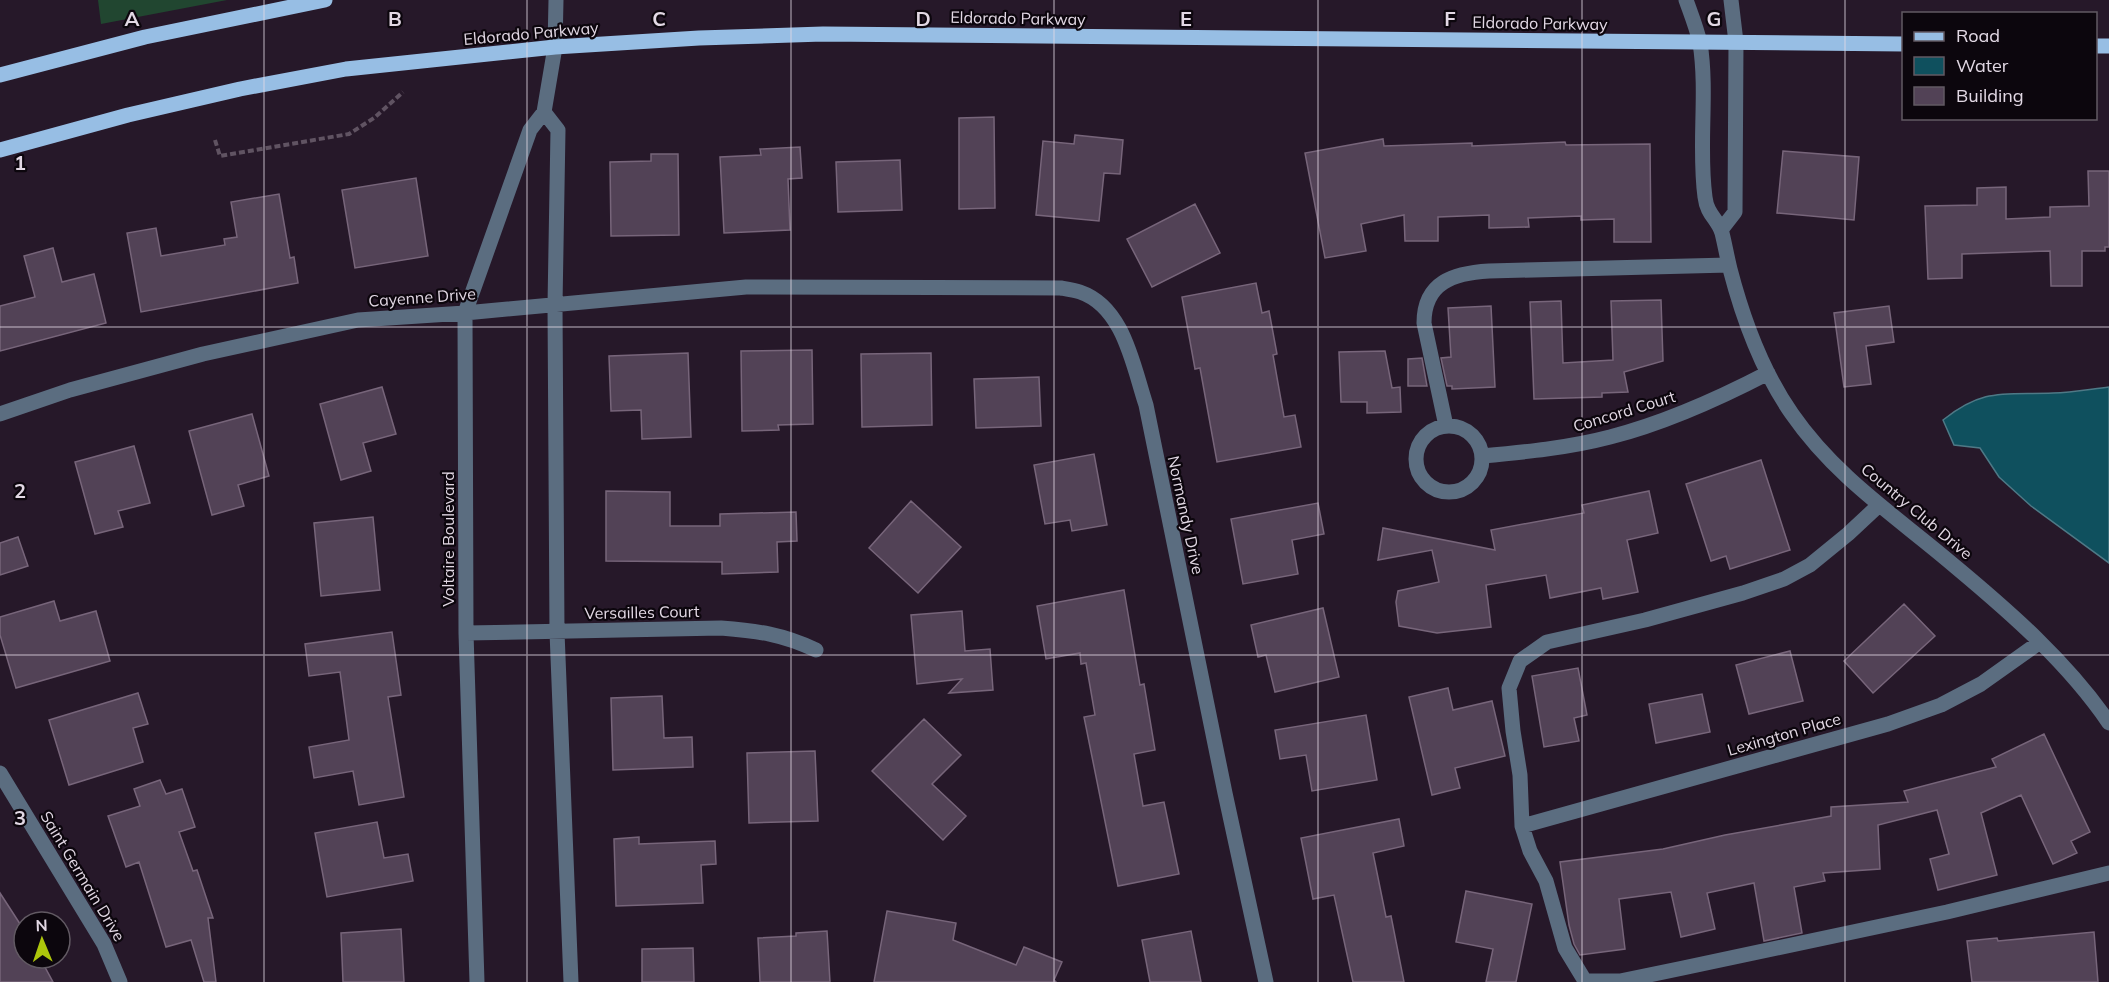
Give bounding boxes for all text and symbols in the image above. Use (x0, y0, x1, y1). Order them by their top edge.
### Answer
text: A (125, 6, 140, 31)
text: B (388, 6, 402, 31)
text: C (652, 6, 666, 31)
text: D (915, 6, 931, 31)
text: E (1180, 6, 1192, 31)
text: F (1444, 6, 1456, 31)
text: G (1707, 6, 1721, 31)
street label: Eldorado Parkway (950, 7, 1086, 29)
street label: Eldorado Parkway (1472, 12, 1608, 34)
legend (1902, 12, 2097, 120)
street label: Eldorado Parkway (463, 17, 600, 49)
text: Road (1956, 24, 2000, 47)
text: Water (1956, 54, 2009, 77)
text: Building (1956, 84, 2024, 107)
text: 1 (14, 150, 26, 175)
street label: Cayenne Drive (368, 283, 476, 311)
street label: Concord Court (1570, 386, 1678, 436)
street label: Normandy Drive (1164, 454, 1208, 576)
street label: Country Club Drive (1857, 459, 1977, 563)
street label: Voltaire Boulevard (438, 471, 458, 607)
text: 2 (14, 478, 26, 503)
street label: Versailles Court (584, 601, 700, 623)
street label: Lexington Place (1725, 708, 1843, 760)
text: 3 (14, 805, 26, 830)
street label: Saint Germain Drive (36, 807, 130, 945)
north arrow (12, 910, 72, 970)
text: N (35, 915, 48, 935)

